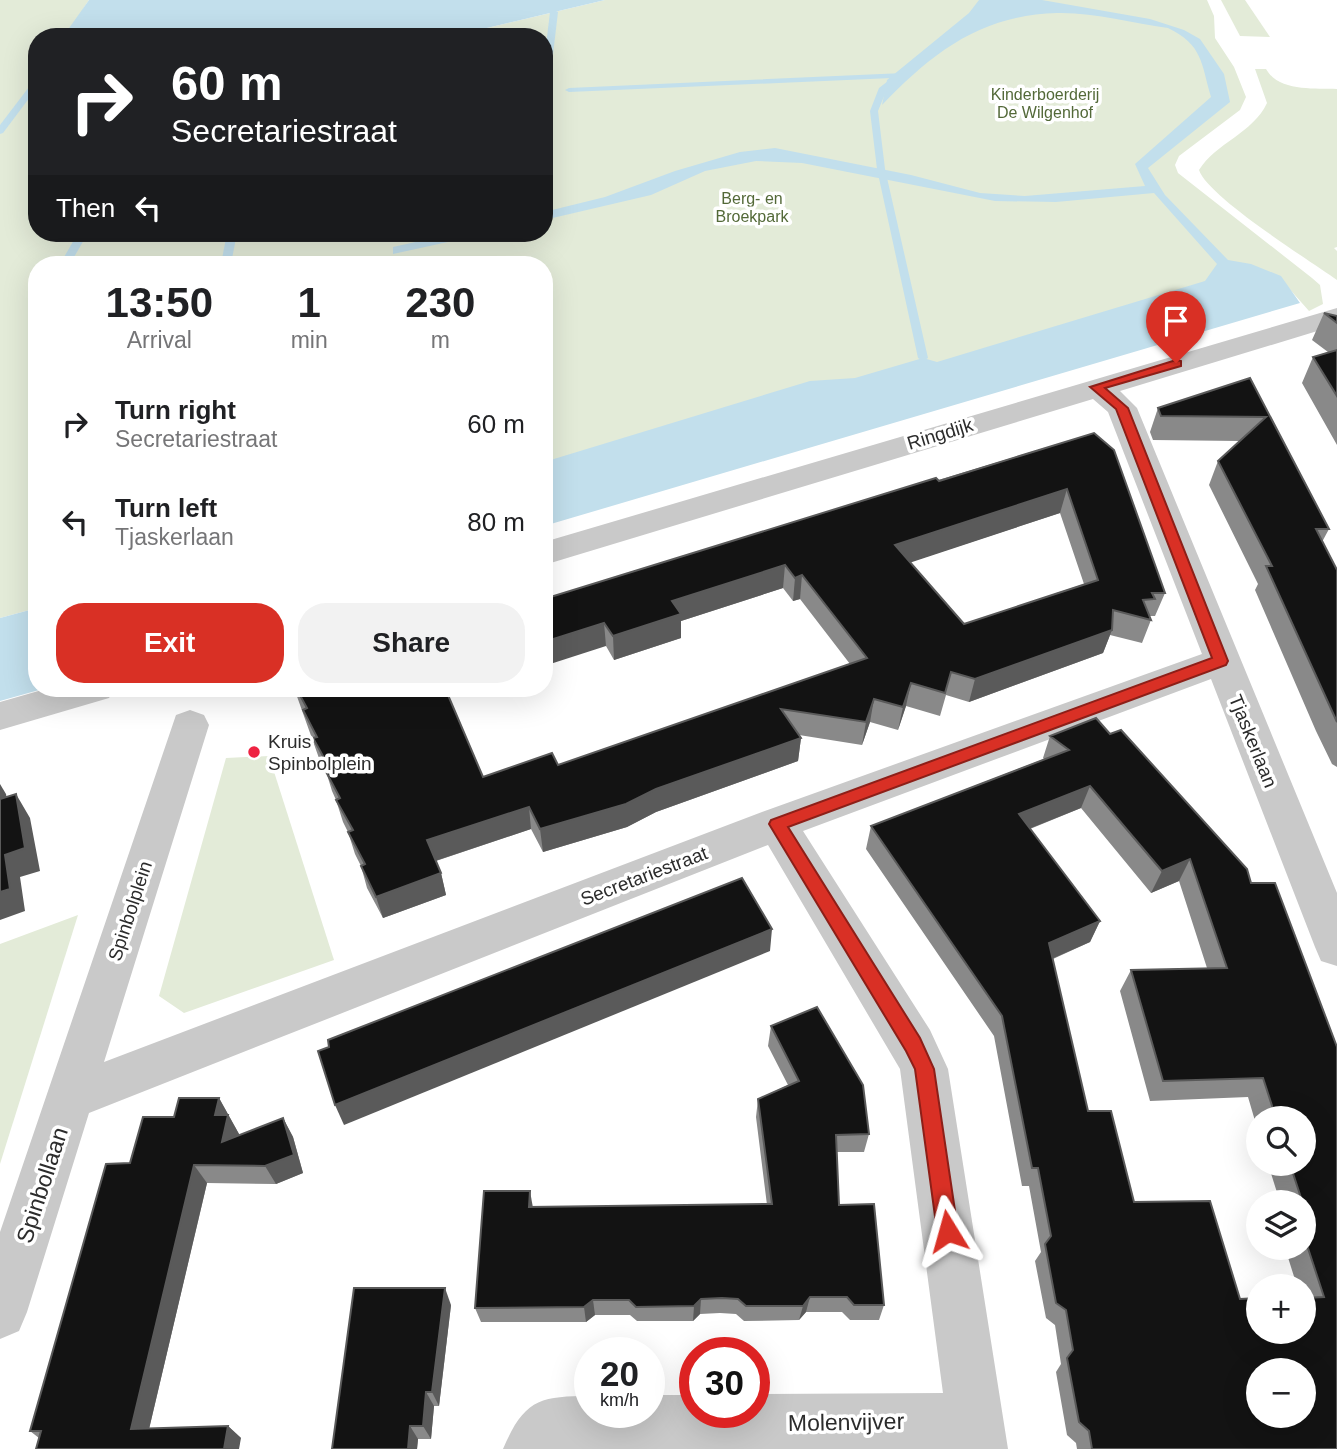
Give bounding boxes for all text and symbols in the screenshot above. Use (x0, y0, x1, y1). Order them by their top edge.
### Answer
icon: right (56, 56, 147, 147)
text: 60 m (171, 56, 283, 110)
park label: Kinderboerderij De Wilgenhof (991, 86, 1099, 121)
text: Secretariestraat (171, 113, 397, 149)
icon: left (129, 189, 167, 227)
park label: Berg- en Broekpark (716, 190, 789, 225)
text: Then (56, 193, 115, 223)
text: 13:50 (106, 279, 213, 326)
text: 1 (297, 279, 321, 326)
text: 230 (405, 279, 475, 326)
pin (1146, 291, 1206, 363)
icon: arrive (1157, 302, 1195, 340)
text: Arrival (127, 327, 192, 353)
text: min (291, 327, 328, 353)
text: m (431, 327, 450, 353)
text: Turn right (115, 395, 236, 425)
icon: right (56, 405, 94, 443)
text: 60 m (467, 409, 525, 439)
street label: Ringdijk (905, 414, 976, 454)
text: Secretariestraat (115, 426, 277, 452)
text: Turn left (115, 493, 217, 523)
icon: left (56, 503, 94, 541)
text: 80 m (467, 507, 525, 537)
text: Tjaskerlaan (115, 524, 234, 550)
button: Exit (56, 603, 284, 683)
button: Share (298, 603, 525, 683)
street label: Tjaskerlaan (1225, 692, 1281, 790)
place label: Kruis Spinbolplein (268, 731, 372, 774)
marker: Kruis Spinbolplein (246, 744, 262, 760)
street label: Secretariestraat (578, 842, 711, 910)
street label: Spinbolplein (104, 859, 156, 963)
map controls (1246, 1106, 1316, 1428)
button: search (1246, 1106, 1316, 1176)
street label: Spinbollaan (11, 1124, 73, 1246)
button: layers (1246, 1190, 1316, 1260)
position arrow (911, 1194, 985, 1268)
button: + (1246, 1274, 1316, 1344)
speed limit sign: 30 (679, 1337, 770, 1428)
text: 20 (600, 1354, 639, 1393)
button: − (1246, 1358, 1316, 1428)
text: km/h (600, 1390, 639, 1410)
street label: Molenvijver (788, 1408, 905, 1436)

